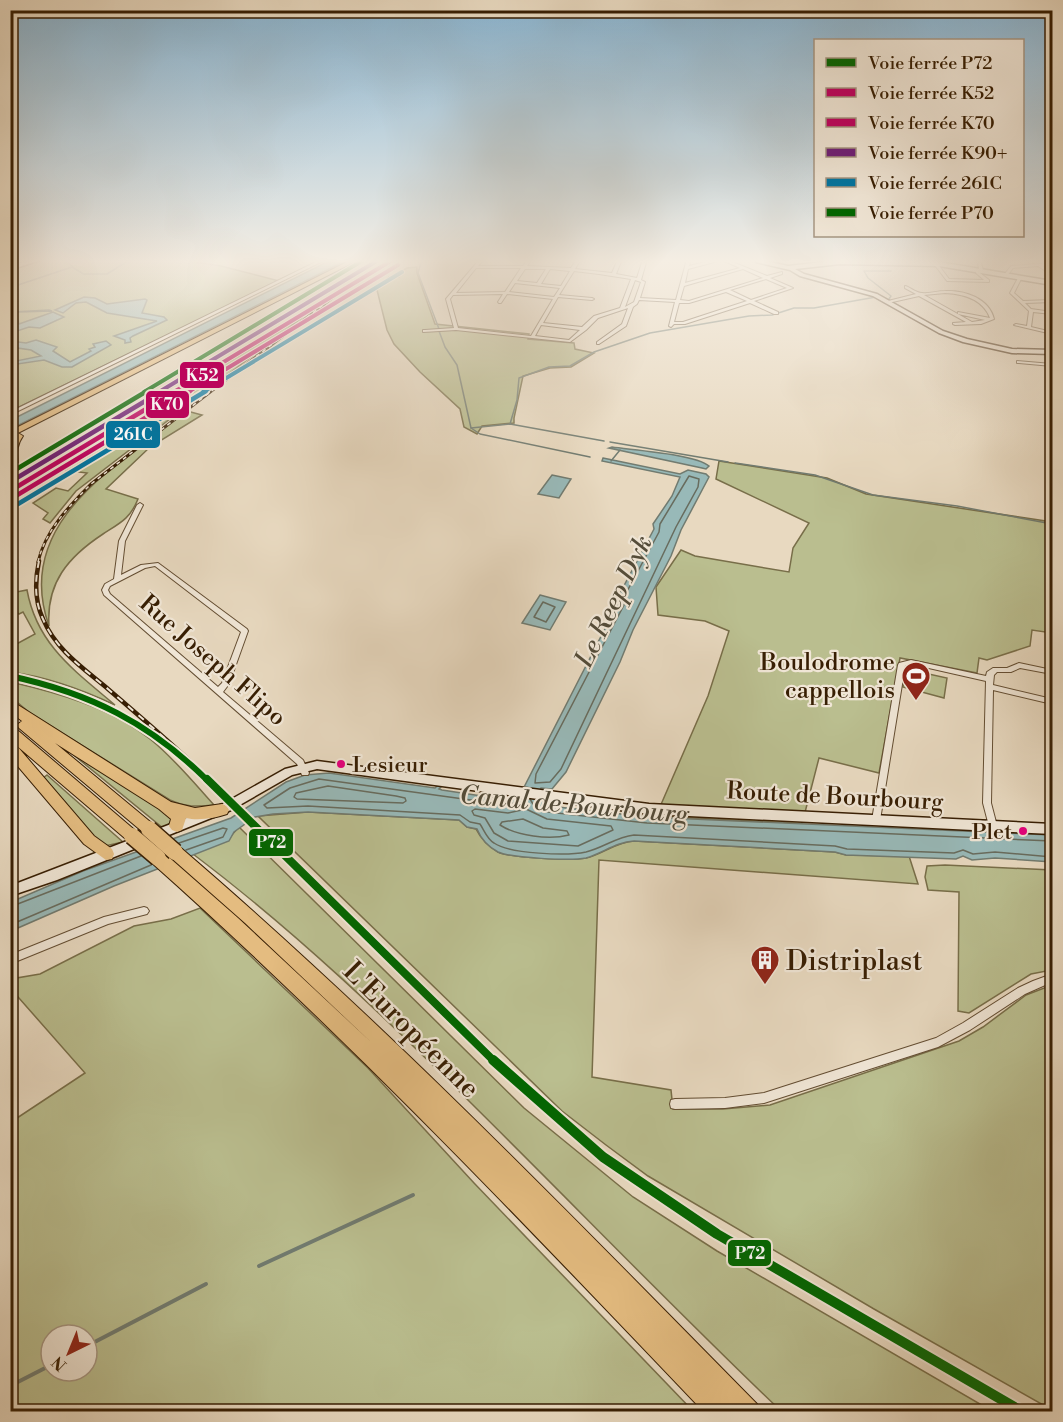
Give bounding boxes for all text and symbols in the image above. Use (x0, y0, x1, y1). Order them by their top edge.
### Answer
legend (814, 39, 1024, 237)
text: Voie ferrée P72 (867, 52, 992, 75)
text: Voie ferrée K52 (867, 82, 994, 105)
text: Voie ferrée K70 (867, 112, 995, 135)
text: Voie ferrée K90+ (867, 142, 1007, 165)
text: Voie ferrée 261C (867, 172, 1002, 195)
text: Voie ferrée P70 (867, 202, 994, 225)
line badge: K52 (179, 361, 225, 389)
text: K52 (186, 366, 218, 386)
line badge: K70 (145, 390, 190, 419)
text: K70 (150, 395, 184, 415)
line badge: 261C (105, 420, 161, 449)
text: 261C (114, 425, 152, 445)
water label: Le Reep Dyk (568, 530, 660, 674)
street label: Rue Joseph Flipo (133, 589, 292, 733)
place label: Boulodrome cappellois (759, 648, 895, 706)
sports icon: Boulodrome cappellois (900, 660, 932, 702)
place label: Lesieur (352, 752, 428, 779)
marker: Lesieur (335, 758, 347, 770)
street label: Route de Bourbourg (726, 776, 945, 818)
water label: Canal de Bourbourg (458, 779, 691, 831)
place label: Plet (972, 819, 1012, 846)
marker: Plet (1017, 825, 1029, 837)
line badge: P72 (248, 828, 294, 857)
text: P72 (256, 833, 286, 853)
building icon: Distriplast (749, 944, 781, 986)
place label: Distriplast (786, 944, 922, 979)
street label: L'Européenne (335, 954, 487, 1106)
line badge: P72 (727, 1239, 772, 1267)
text: P72 (735, 1244, 765, 1264)
north arrow (39, 1323, 99, 1383)
text: N (48, 1351, 71, 1375)

